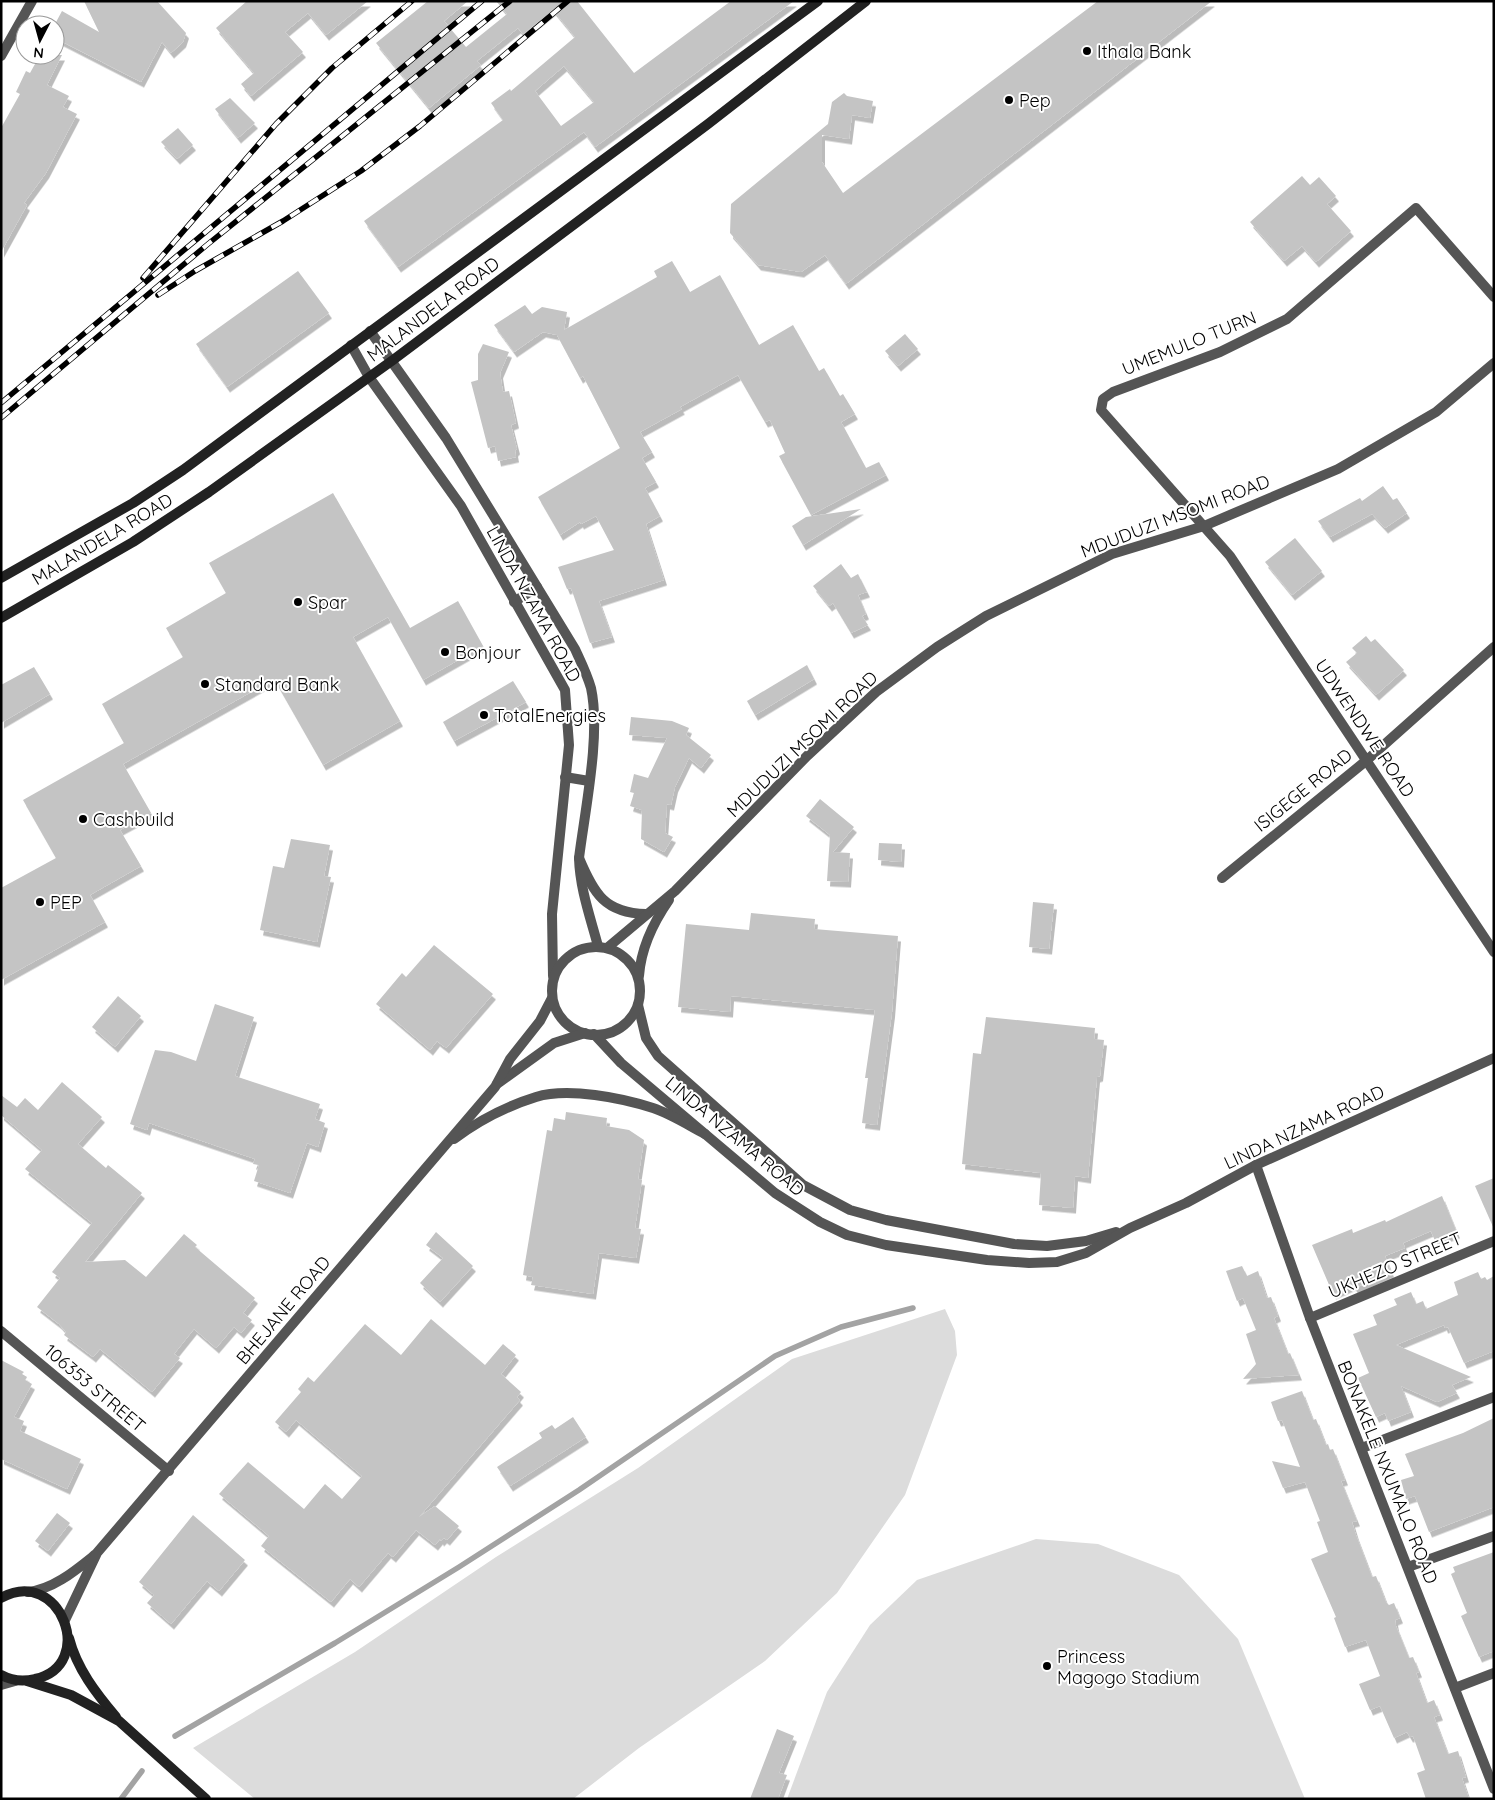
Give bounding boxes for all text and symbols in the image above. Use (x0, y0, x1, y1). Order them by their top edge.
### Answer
north arrow (15, 15, 65, 65)
place label: Ithala Bank (1097, 40, 1191, 63)
text: N (33, 43, 45, 62)
marker: Ithala Bank (1081, 45, 1093, 57)
place label: Pep (1019, 89, 1051, 112)
marker: Pep (1003, 94, 1015, 106)
street label: MALANDELA ROAD (362, 252, 504, 366)
street label: UMEMULO TURN (1119, 306, 1259, 380)
street label: MDUDUZI MSOMI ROAD (1077, 469, 1273, 563)
street label: MALANDELA ROAD (27, 488, 177, 590)
street label: LINDA NZAMA ROAD (482, 522, 586, 686)
place label: Spar (308, 591, 347, 614)
marker: Spar (292, 596, 304, 608)
place label: Bonjour (455, 641, 521, 664)
marker: Bonjour (439, 646, 451, 658)
street label: UDWENDWE ROAD (1310, 654, 1420, 802)
street label: MDUDUZI MSOMI ROAD (722, 666, 882, 822)
place label: Standard Bank (215, 673, 339, 696)
marker: Standard Bank (199, 678, 211, 690)
place label: TotalEnergies (494, 704, 606, 727)
marker: TotalEnergies (478, 709, 490, 721)
street label: ISIGEGE ROAD (1249, 743, 1357, 837)
place label: Cashbuild (93, 808, 174, 831)
marker: Cashbuild (77, 813, 89, 825)
place label: PEP (50, 891, 82, 914)
marker: PEP (34, 896, 46, 908)
street label: LINDA NZAMA ROAD (661, 1071, 809, 1201)
street label: LINDA NZAMA ROAD (1220, 1080, 1388, 1174)
street label: UKHEZO STREET (1325, 1226, 1465, 1303)
street label: BHEJANE ROAD (231, 1251, 335, 1369)
street label: 106353 STREET (40, 1339, 150, 1437)
street label: BONAKELE NXUMALO ROAD (1333, 1357, 1443, 1587)
place label: Princess Magogo Stadium (1057, 1645, 1200, 1689)
marker: Princess Magogo Stadium (1041, 1660, 1053, 1672)

